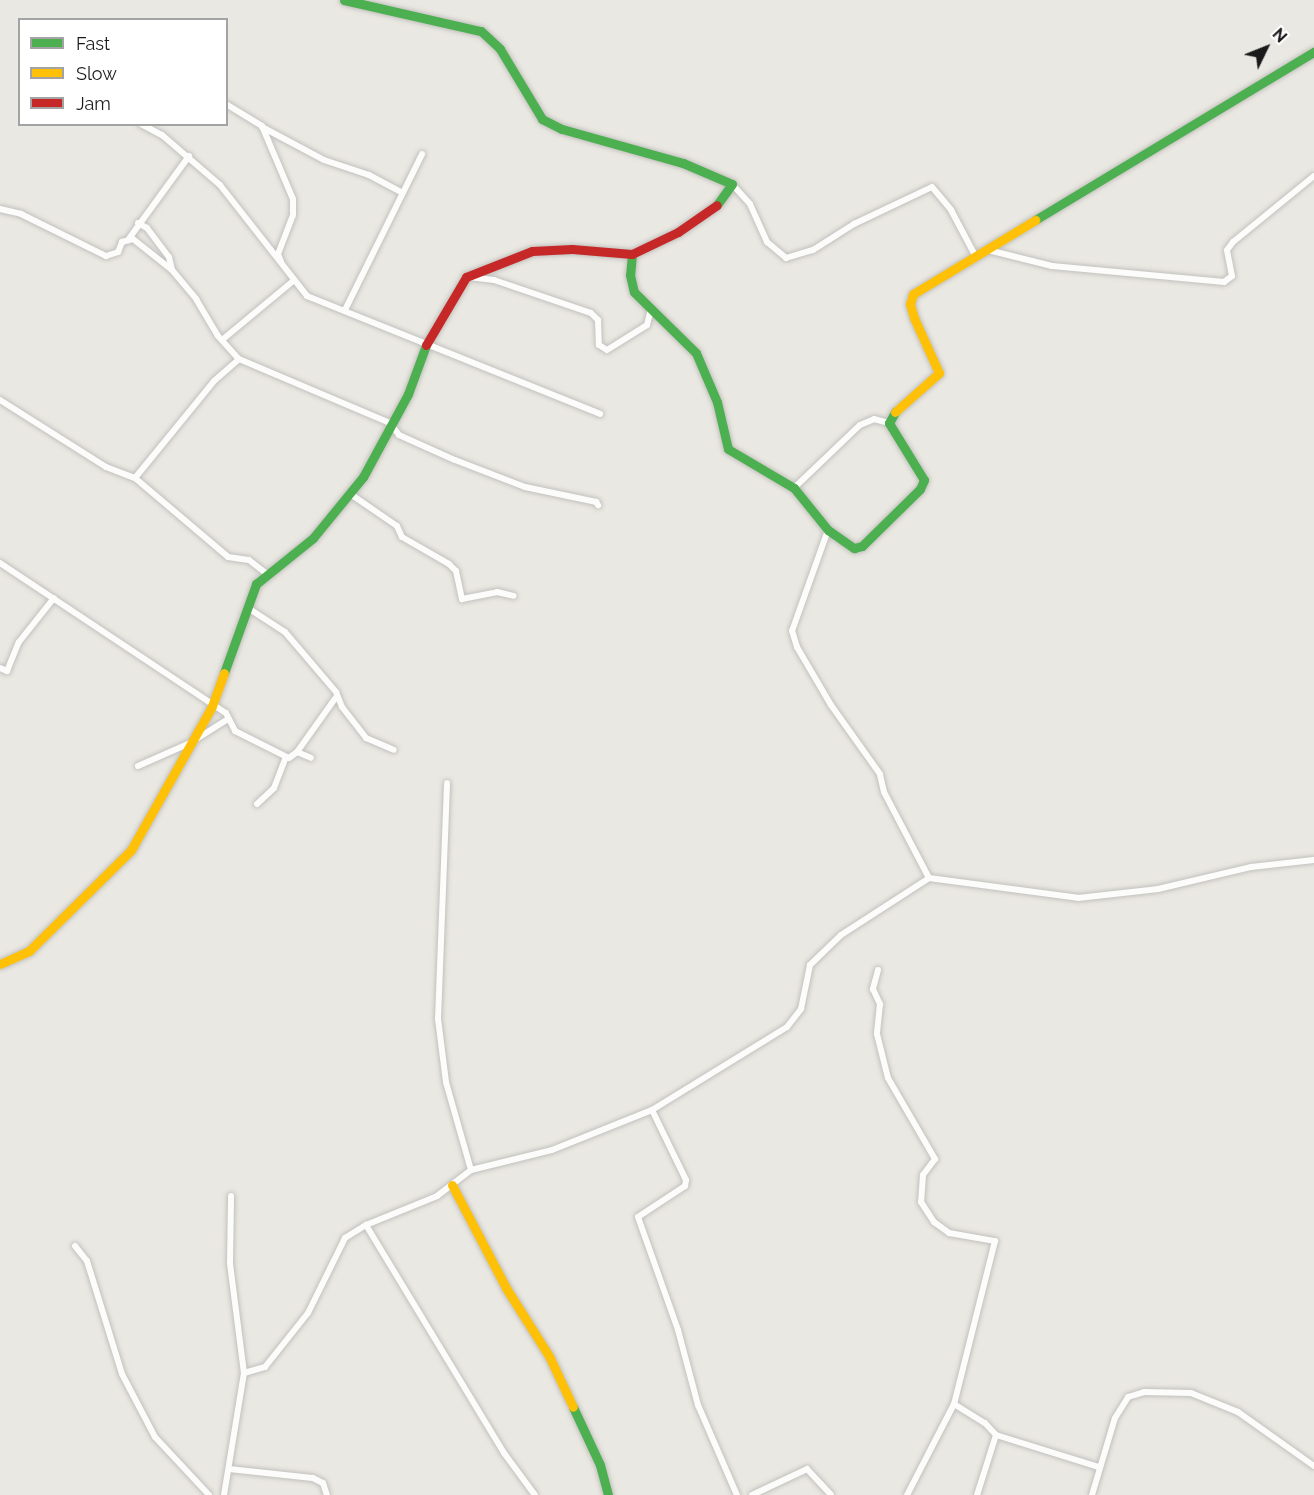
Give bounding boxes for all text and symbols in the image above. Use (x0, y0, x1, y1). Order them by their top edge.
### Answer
legend (18, 18, 228, 126)
north arrow (1236, 18, 1296, 78)
text: N (1268, 24, 1291, 46)
text: Fast (76, 33, 110, 54)
text: Slow (76, 63, 117, 84)
text: Jam (76, 93, 111, 114)

